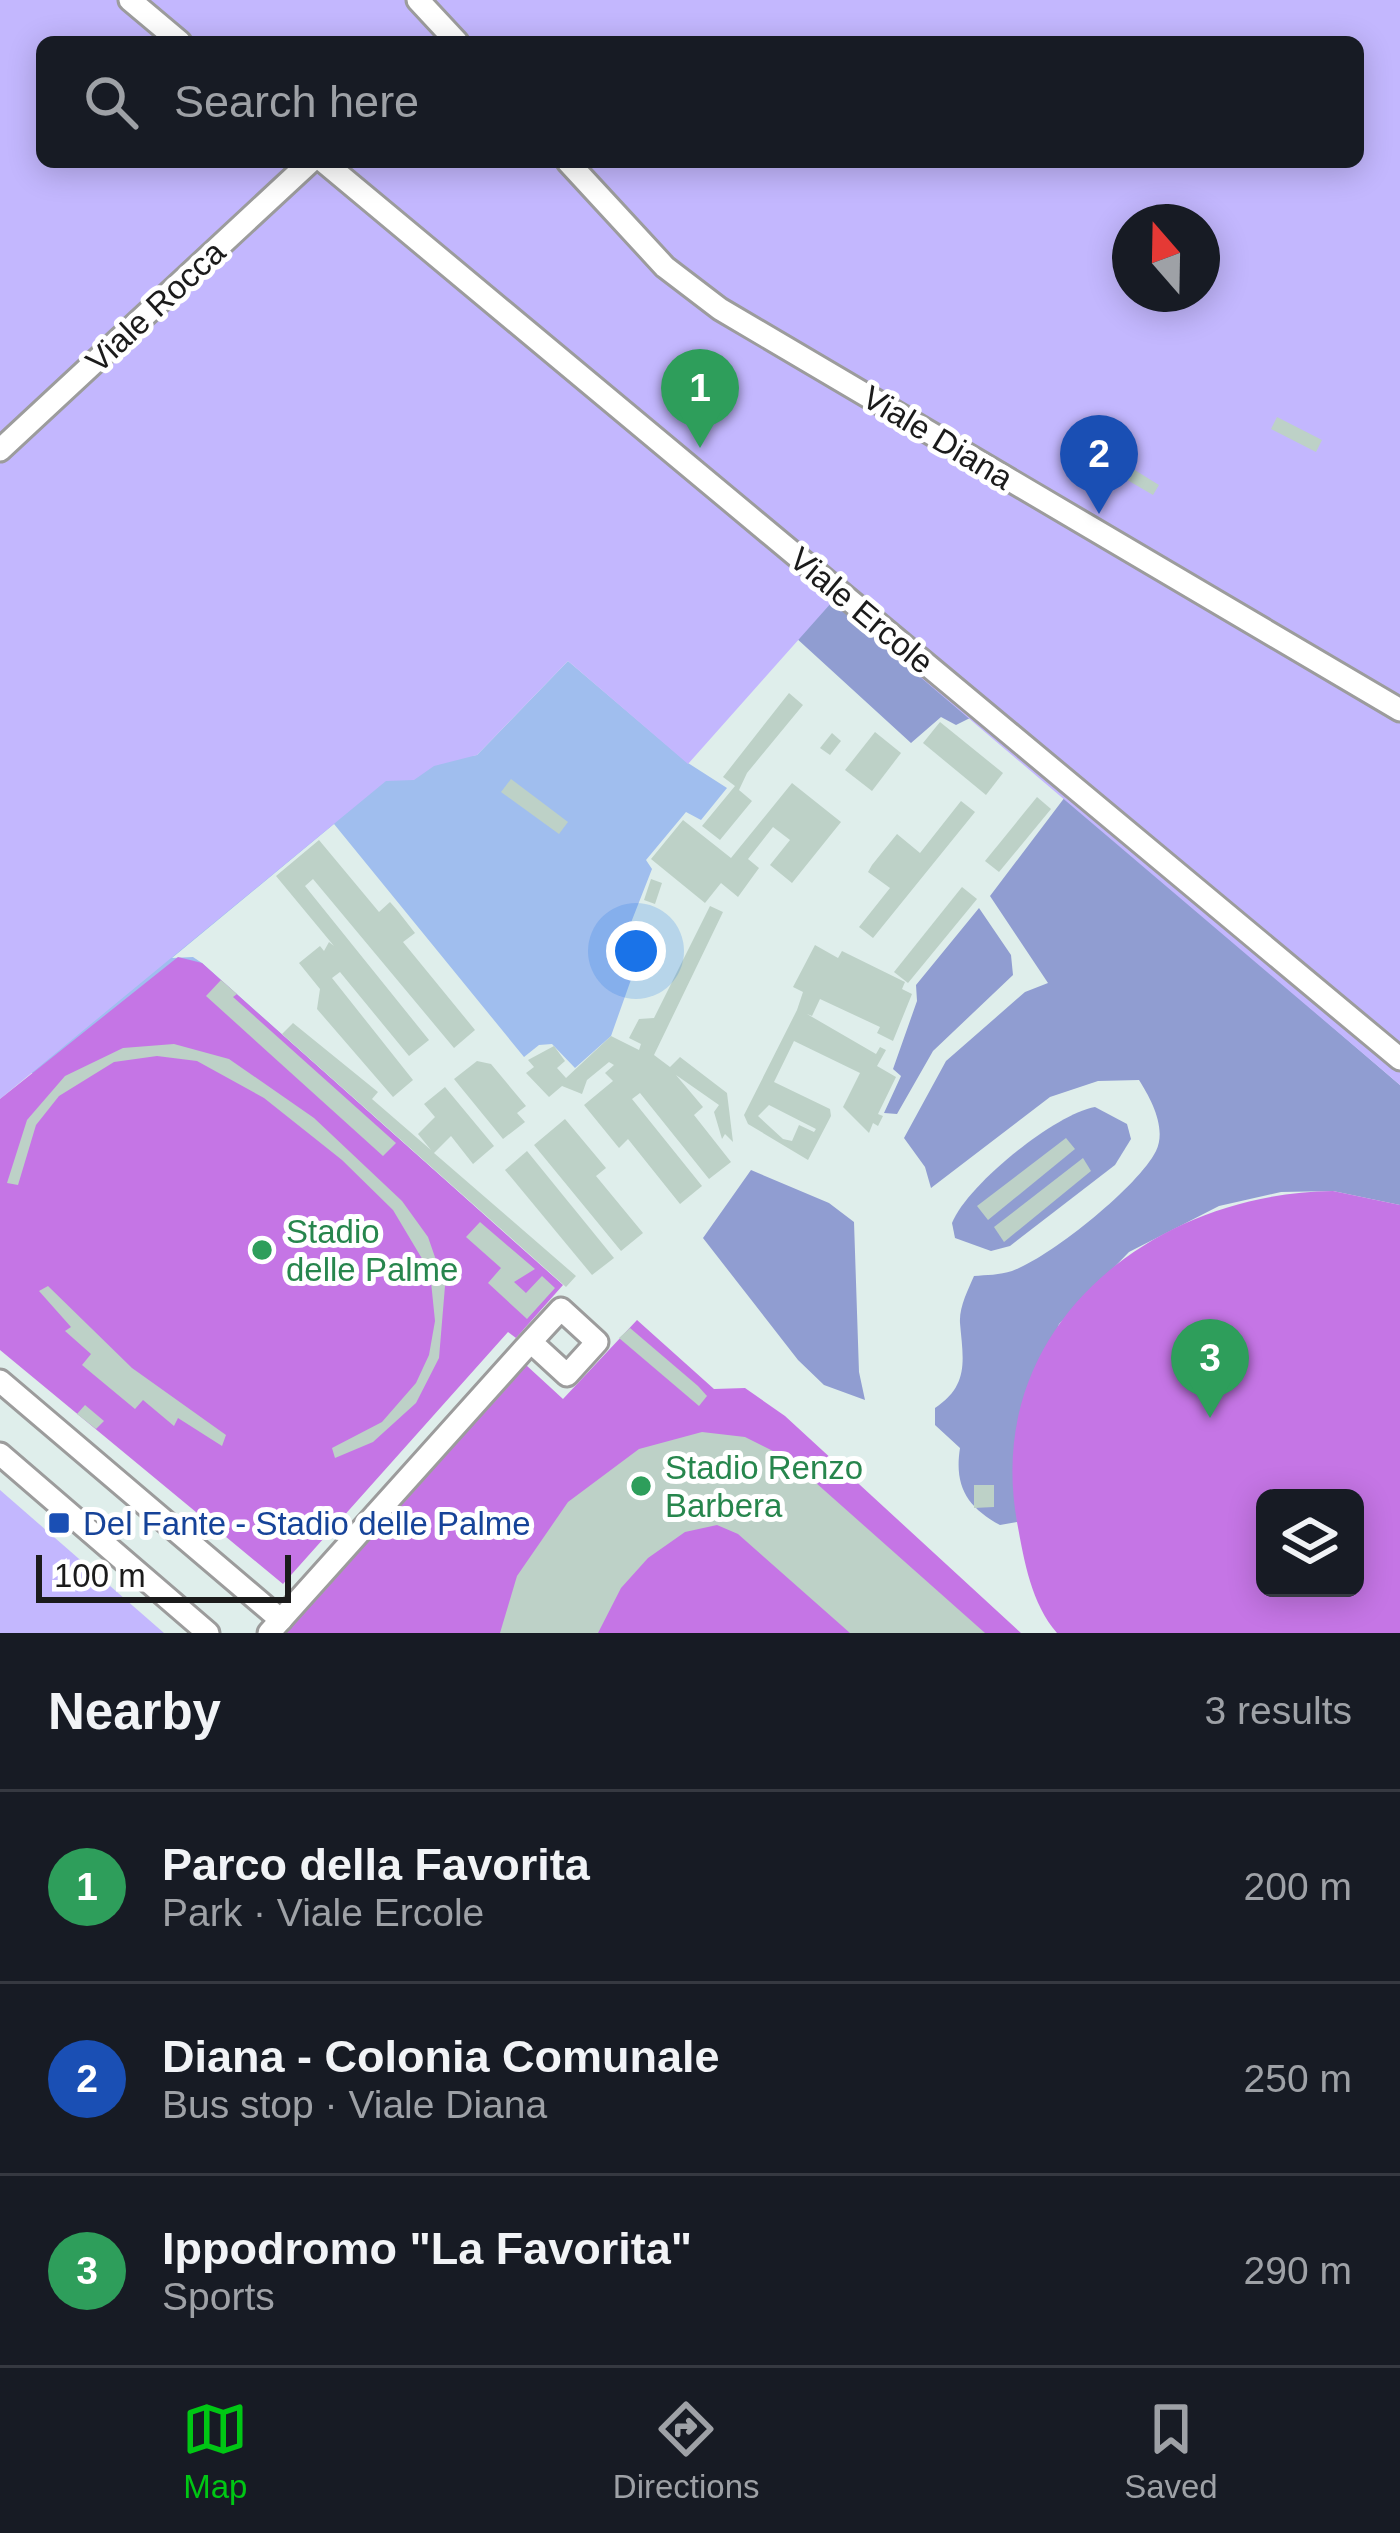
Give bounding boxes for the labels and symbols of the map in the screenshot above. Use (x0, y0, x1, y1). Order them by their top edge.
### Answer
north arrow (1112, 204, 1220, 312)
street label: Viale Rocca (79, 233, 233, 380)
pin: 1 (661, 349, 739, 448)
street label: Viale Diana (856, 378, 1020, 497)
pin: 2 (1060, 415, 1138, 514)
street label: Viale Ercole (783, 540, 941, 681)
your location (606, 921, 666, 981)
place label: Stadio delle Palme (286, 1213, 458, 1288)
marker: Stadio delle Palme (249, 1237, 275, 1263)
pin: 3 (1171, 1319, 1249, 1418)
place label: Stadio Renzo Barbera (665, 1449, 863, 1524)
marker: Stadio Renzo Barbera (628, 1473, 654, 1499)
place label: Del Fante - Stadio delle Palme (83, 1505, 531, 1542)
marker: Del Fante - Stadio delle Palme (46, 1510, 72, 1536)
scale bar (36, 1549, 291, 1602)

